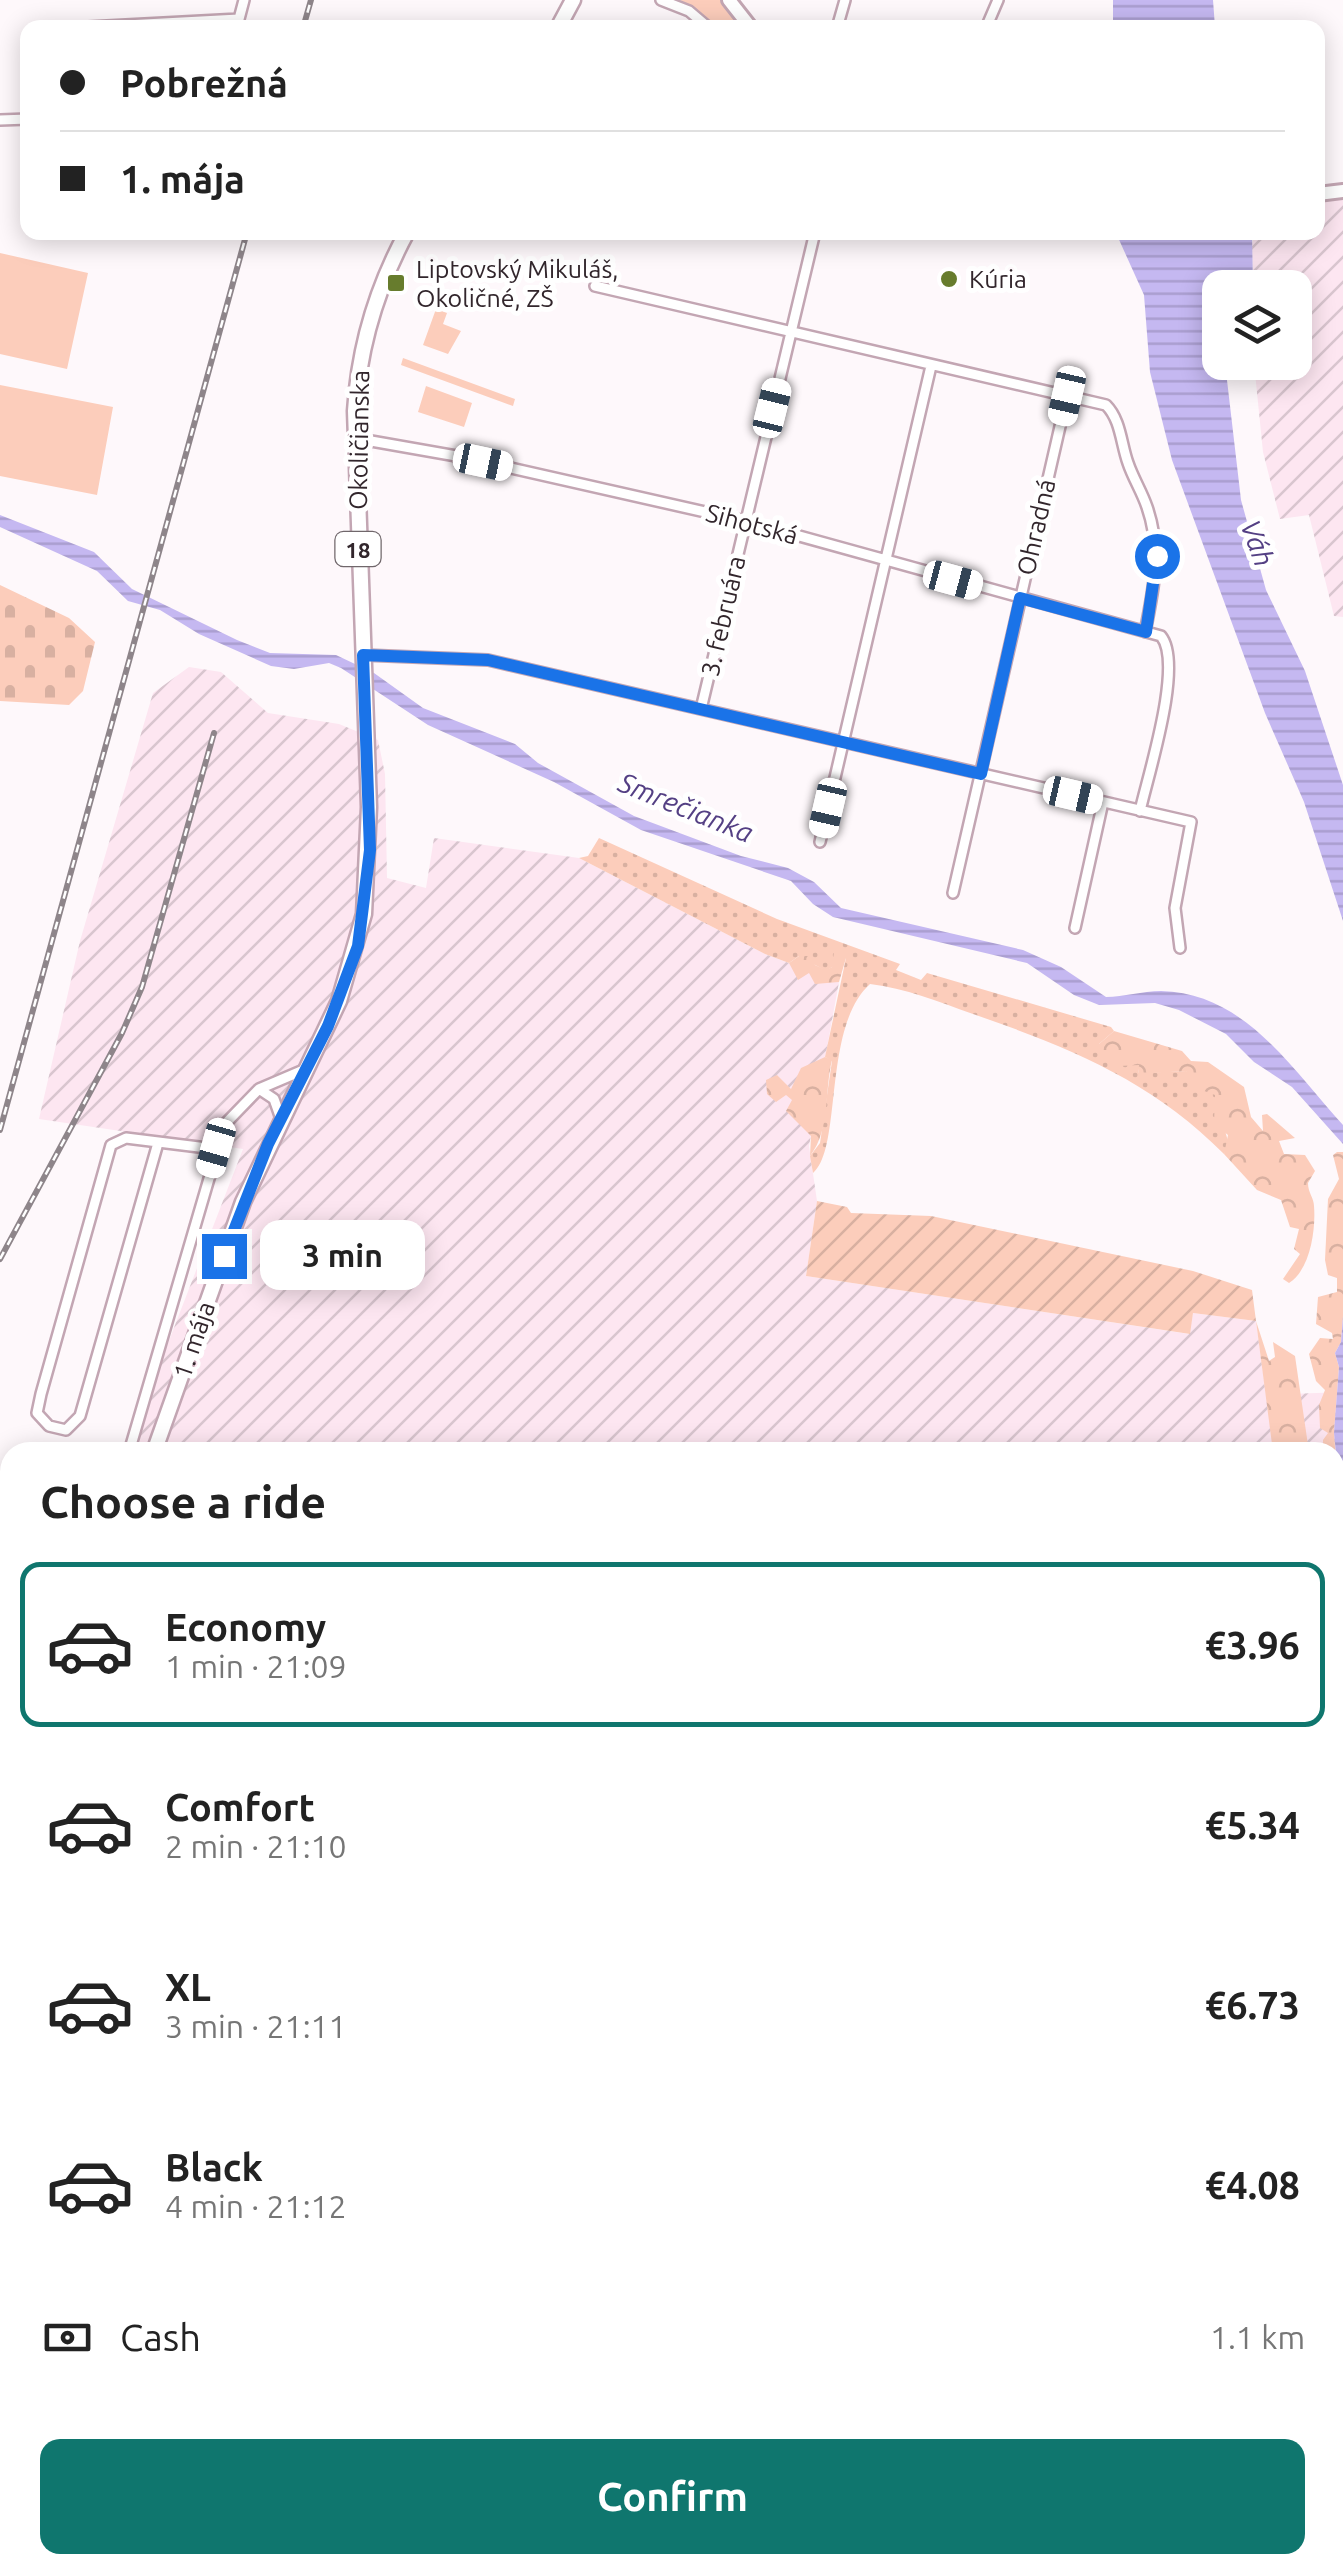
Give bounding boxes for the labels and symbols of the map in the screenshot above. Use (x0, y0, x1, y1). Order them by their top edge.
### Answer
place label: Liptovský Mikuláš, Okoličné, ZŠ (416, 255, 618, 312)
place label: Kúria (969, 265, 1027, 293)
marker: Kúria (938, 268, 960, 290)
marker: Liptovský Mikuláš, Okoličné, ZŠ (385, 272, 407, 294)
car (1046, 363, 1088, 429)
street label: Okoličianska (344, 370, 374, 510)
car (750, 375, 794, 441)
car (451, 441, 515, 483)
street label: Ohradná (1011, 476, 1061, 578)
street label: Sihotská (703, 498, 801, 550)
water label: Váh (1235, 516, 1281, 570)
road number: 18 (336, 532, 380, 566)
route start (1135, 534, 1180, 579)
street label: 3. februára (696, 553, 750, 679)
car (920, 558, 986, 602)
water label: Smrečianka (613, 766, 758, 848)
car (1040, 774, 1106, 816)
car (807, 775, 849, 841)
car (193, 1115, 239, 1181)
callout: 3 min (259, 1221, 424, 1291)
route end (202, 1234, 247, 1279)
street label: 1. mája (168, 1298, 220, 1382)

